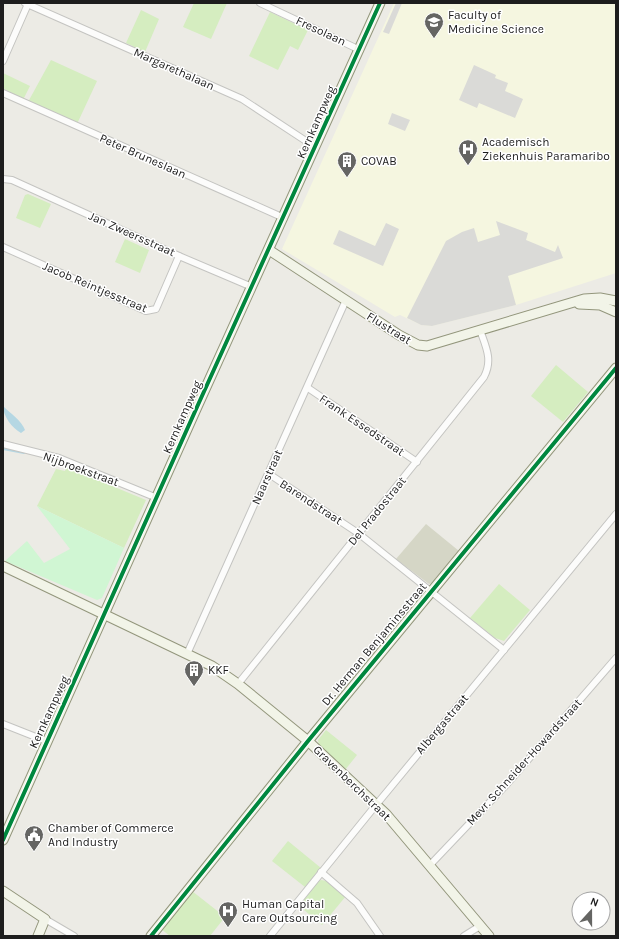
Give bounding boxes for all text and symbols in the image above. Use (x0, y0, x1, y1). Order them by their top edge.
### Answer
place label: Faculty of Medicine Science (448, 8, 544, 36)
school or university icon: Faculty of Medicine Science (423, 11, 445, 39)
street label: Fresolaan (294, 13, 348, 49)
street label: Margarethalaan (131, 45, 217, 93)
street label: Kernkampweg (294, 83, 338, 161)
street label: Peter Bruneslaan (98, 131, 188, 181)
place label: Academisch Ziekenhuis Paramaribo (482, 135, 610, 163)
hospital icon: Academisch Ziekenhuis Paramaribo (457, 138, 479, 166)
building icon: COVAB (336, 150, 358, 178)
place label: COVAB (361, 154, 397, 168)
street label: Jan Zweersstraat (87, 209, 178, 260)
street label: Jacob Reintjesstraat (41, 259, 150, 316)
street label: Flustraat (364, 309, 414, 347)
street label: Kernkampweg (160, 378, 204, 456)
street label: Frank Essedstraat (317, 391, 408, 459)
street label: Naarstraat (249, 447, 286, 507)
street label: Nijbroekstraat (41, 449, 121, 489)
street label: Del Pradostraat (345, 473, 409, 548)
street label: Barendstraat (277, 477, 345, 528)
street label: Dr. Herman Benjaminsstraat (318, 579, 430, 708)
building icon: KKF (183, 659, 205, 687)
place label: KKF (208, 663, 229, 677)
street label: Kernkampweg (26, 673, 72, 750)
street label: Albergastraat (413, 691, 471, 757)
street label: Mevr. Schneider-Howardstraat (463, 696, 585, 828)
street label: Gravenberchstraat (310, 743, 394, 824)
place label: Chamber of Commerce And Industry (48, 821, 174, 849)
public building icon: Chamber of Commerce And Industry (23, 824, 45, 852)
north arrow (571, 891, 611, 931)
text: N (588, 895, 600, 910)
place label: Human Capital Care Outsourcing (242, 897, 337, 925)
hospital icon: Human Capital Care Outsourcing (217, 900, 239, 928)

